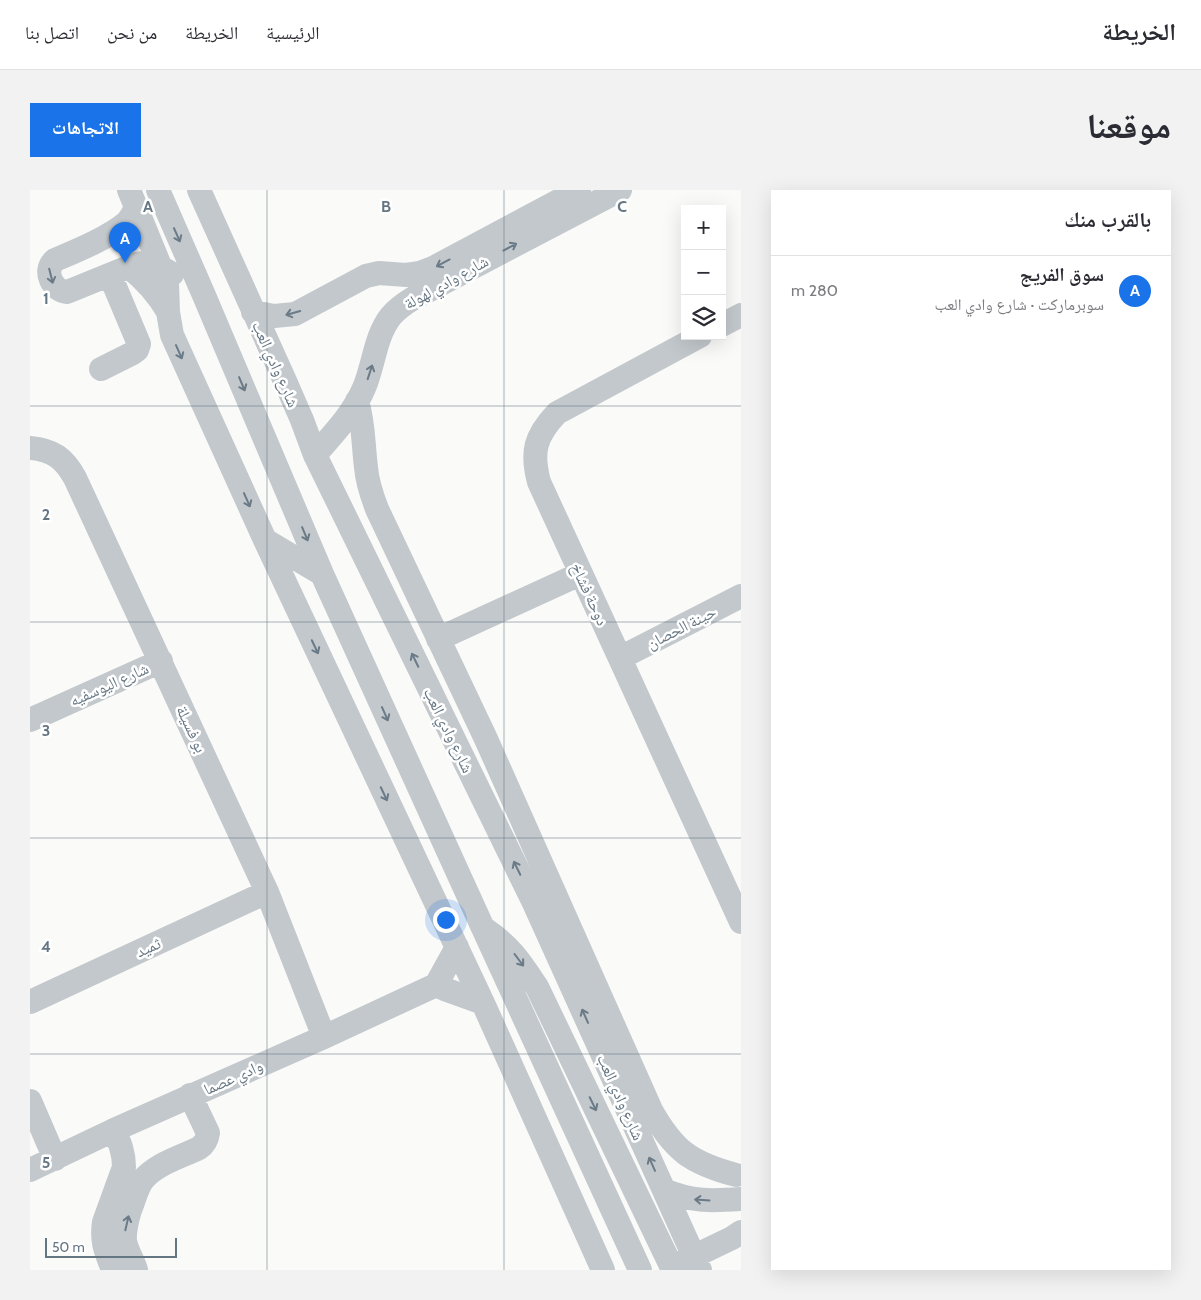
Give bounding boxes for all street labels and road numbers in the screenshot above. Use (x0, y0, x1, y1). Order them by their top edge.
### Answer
street label: شارع وادي لهولة (401, 252, 493, 316)
street label: شارع وادي العب (245, 318, 303, 411)
street label: دوحة فشاخ (566, 560, 612, 629)
street label: حينة الحصان (643, 602, 719, 654)
street label: شارع اليوسفيه (67, 659, 152, 711)
street label: شارع وادي العب (417, 685, 477, 777)
street label: بو فسيلة (172, 703, 211, 756)
street label: ثميد (133, 933, 164, 961)
street label: شارع وادي العب (590, 1051, 648, 1144)
street label: وادي عصما (201, 1056, 267, 1102)

